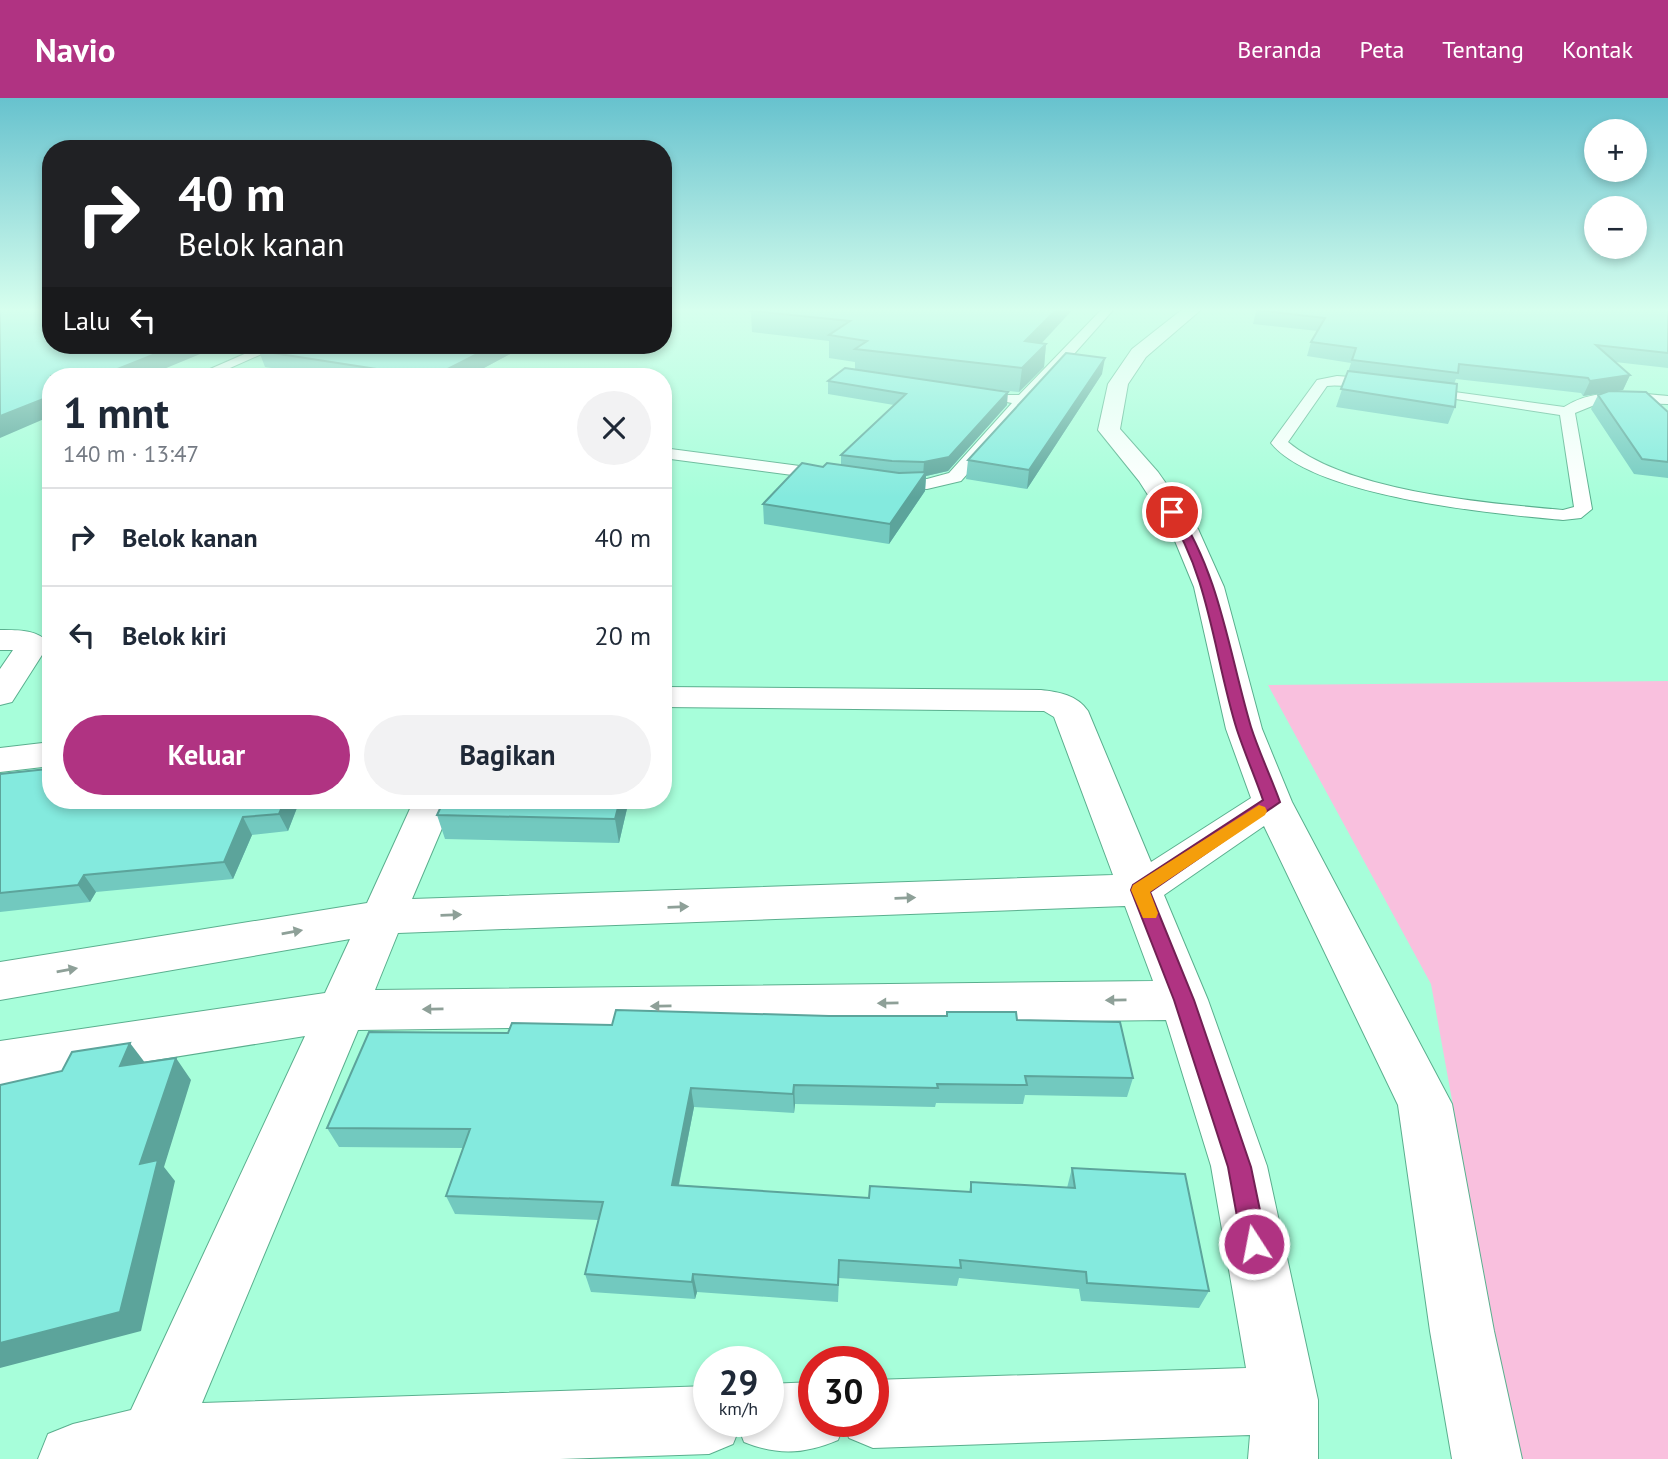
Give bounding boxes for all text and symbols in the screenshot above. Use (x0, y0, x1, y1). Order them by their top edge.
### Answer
text: Navio (35, 28, 115, 71)
text: Beranda (1237, 34, 1322, 65)
text: Peta (1360, 34, 1404, 65)
text: Tentang (1442, 34, 1524, 65)
text: Kontak (1562, 34, 1633, 65)
map controls (1584, 119, 1647, 259)
button: + (1584, 119, 1647, 182)
text: 40 m (178, 161, 285, 225)
icon: right (63, 168, 154, 259)
button: − (1584, 196, 1647, 259)
text: Belok kanan (178, 223, 344, 265)
icon: left (124, 301, 162, 339)
text: Lalu (63, 304, 110, 337)
text: 1 mnt (63, 385, 169, 440)
button: close (577, 391, 651, 465)
text: 140 m · 13:47 (63, 439, 199, 468)
pin (1142, 482, 1202, 542)
icon: arrive (1153, 493, 1191, 531)
icon: right (63, 518, 101, 556)
text: Belok kanan (122, 521, 258, 554)
text: 40 m (595, 521, 651, 554)
icon: left (63, 616, 101, 654)
text: Belok kiri (122, 619, 227, 652)
text: 20 m (595, 619, 651, 652)
button: Keluar (63, 715, 350, 795)
button: Bagikan (364, 715, 651, 795)
one-way arrow (895, 893, 917, 904)
one-way arrow (667, 901, 689, 912)
one-way arrow (440, 909, 462, 920)
one-way arrow (281, 926, 303, 937)
one-way arrow (56, 964, 78, 975)
one-way arrow (1105, 995, 1127, 1006)
one-way arrow (877, 998, 899, 1009)
one-way arrow (650, 1000, 672, 1012)
one-way arrow (422, 1003, 444, 1015)
position arrow (1217, 1207, 1291, 1281)
speed limit sign: 30 (798, 1346, 889, 1437)
text: 29 (719, 1359, 758, 1405)
text: km/h (719, 1397, 758, 1420)

